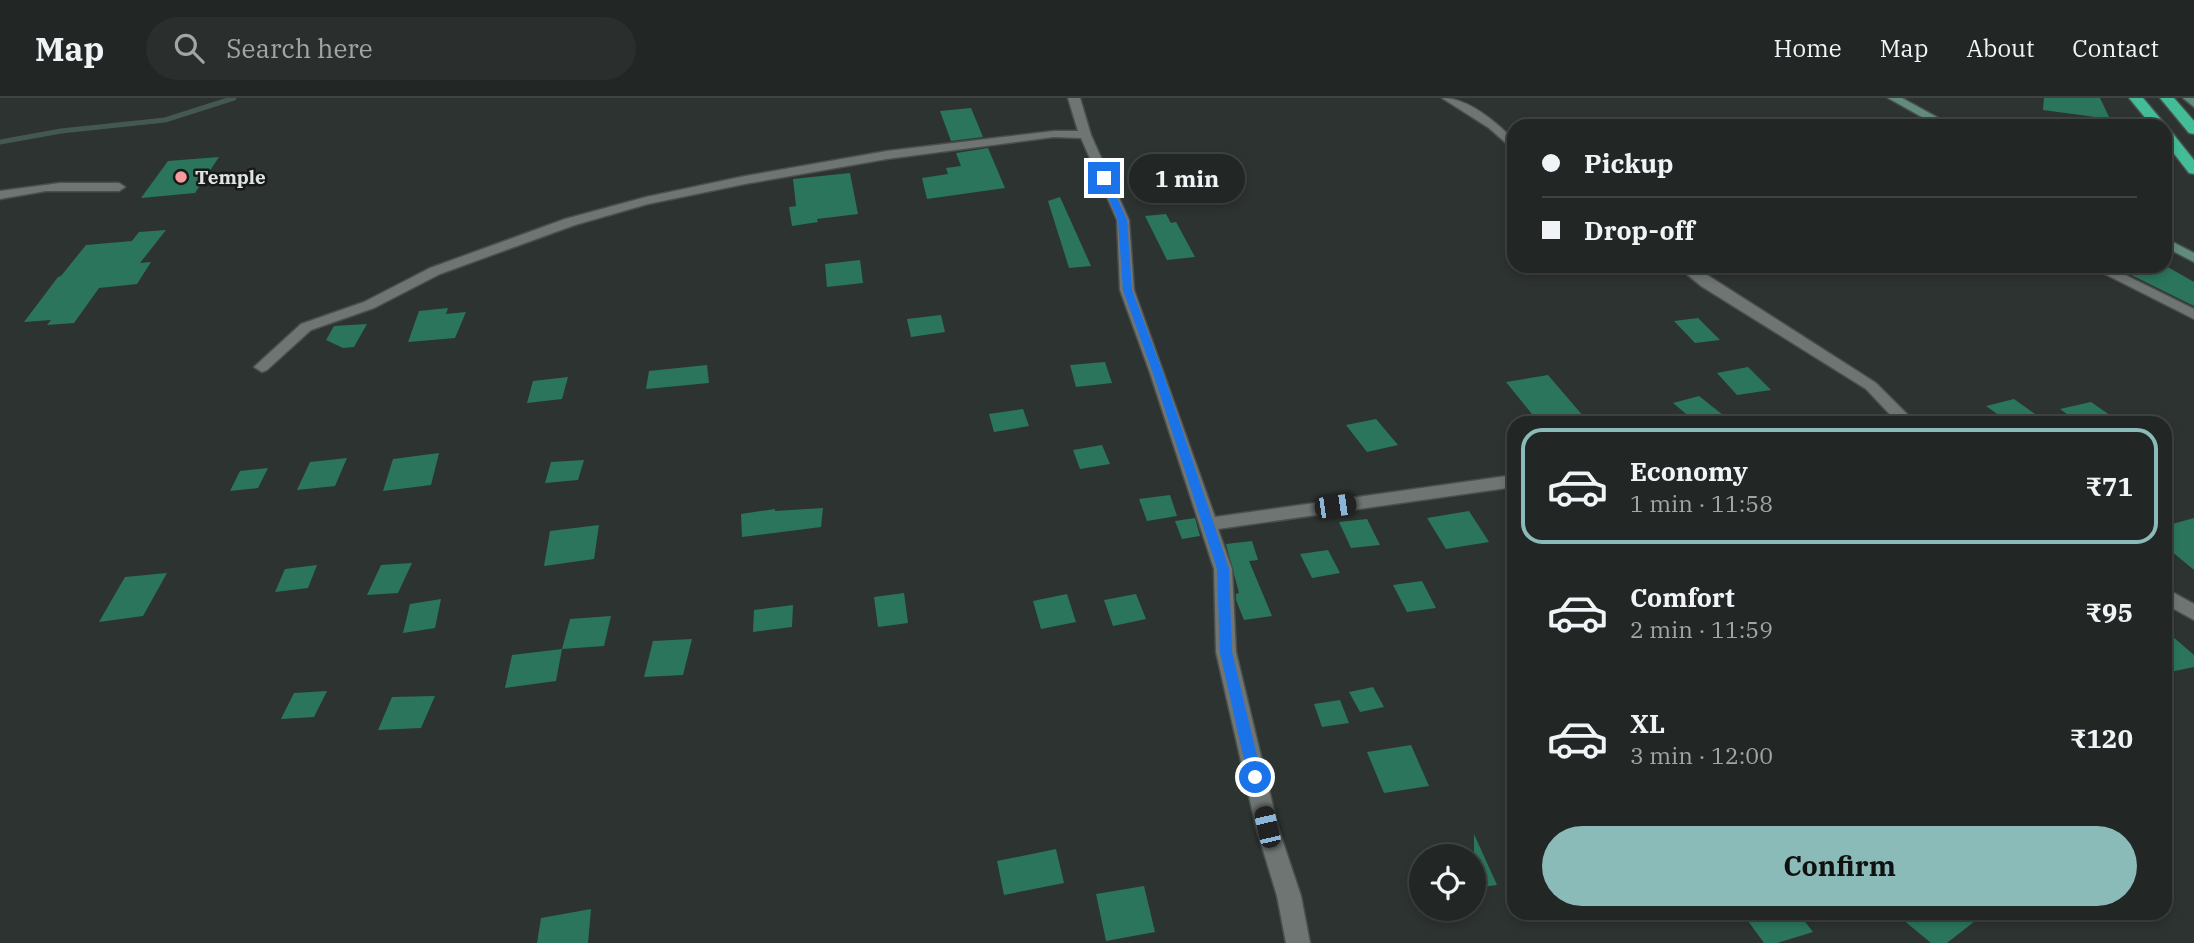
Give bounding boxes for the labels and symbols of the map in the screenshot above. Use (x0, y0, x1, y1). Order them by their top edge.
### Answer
callout: 1 min (1128, 154, 1244, 202)
route end (1088, 162, 1120, 194)
place label: Temple (195, 165, 266, 189)
marker: Temple (173, 169, 189, 185)
car (1313, 493, 1358, 519)
route start (1239, 761, 1271, 793)
car (1253, 804, 1282, 850)

